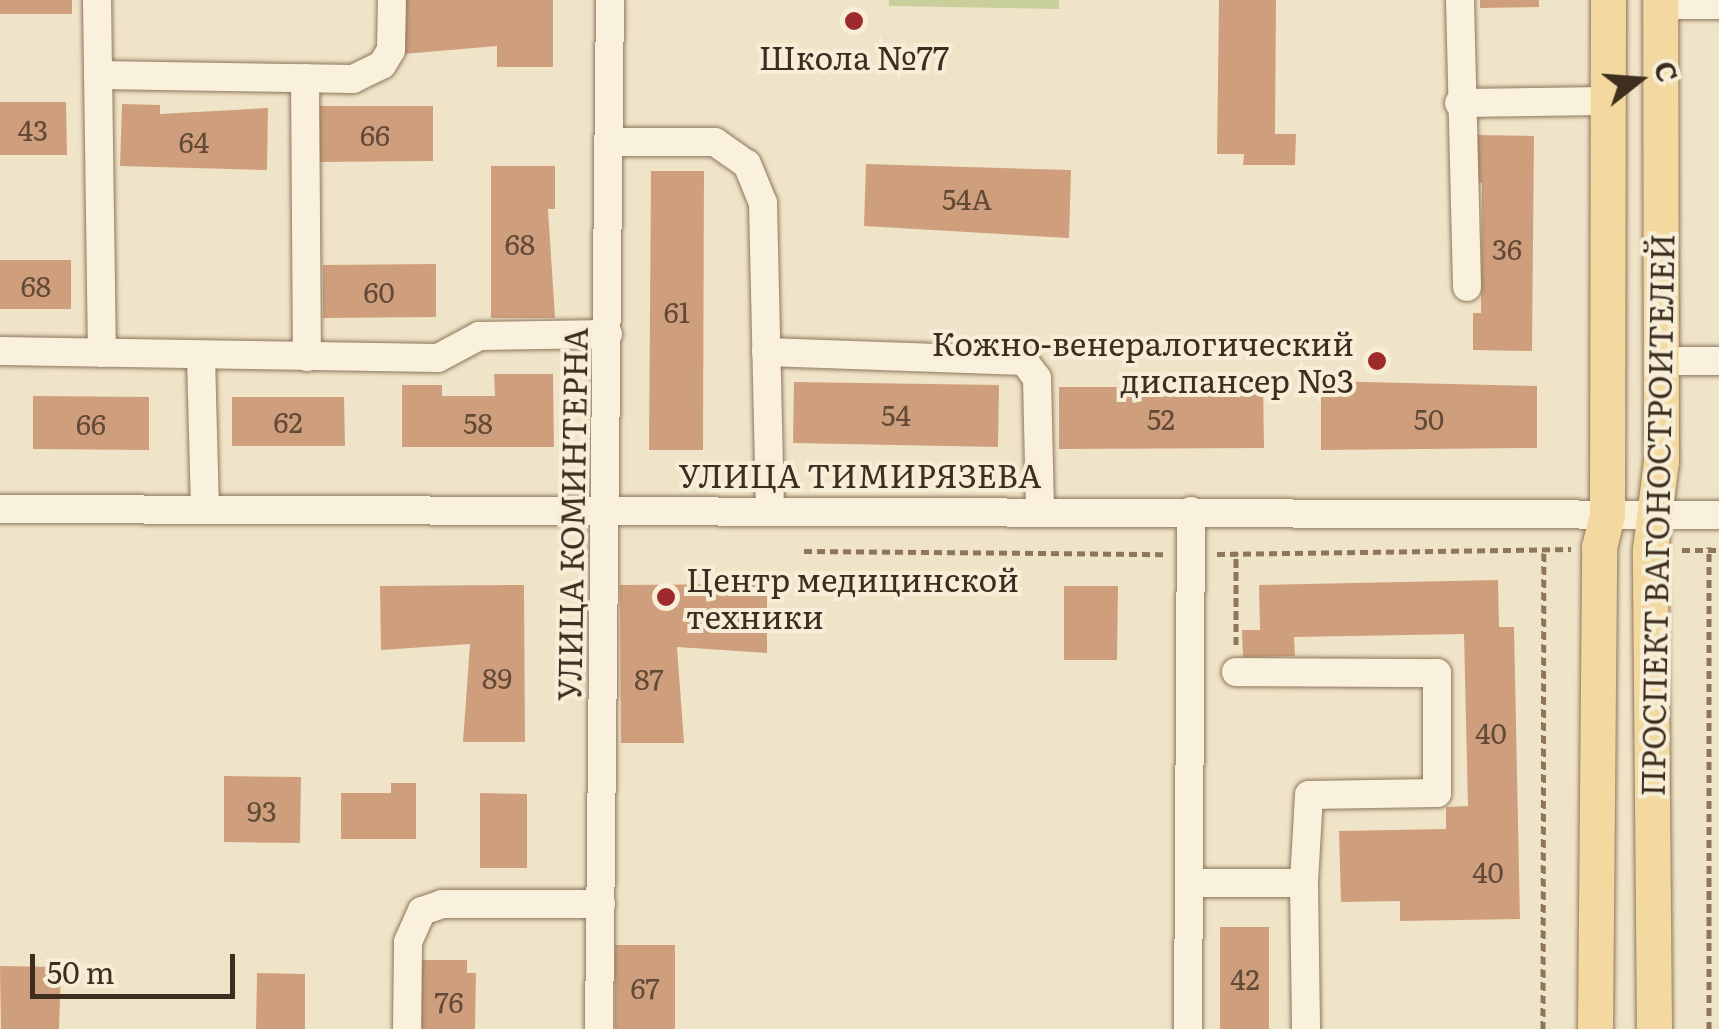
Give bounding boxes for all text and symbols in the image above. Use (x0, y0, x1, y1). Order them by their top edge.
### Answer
marker: Школа №77 (843, 10, 865, 32)
north arrow (1589, 30, 1689, 130)
place label: Школа №77 (759, 37, 949, 75)
text: С (1645, 56, 1691, 87)
house number: 43 (18, 112, 48, 146)
house number: 66 (360, 117, 390, 151)
house number: 64 (179, 124, 209, 158)
house number: 54А (942, 181, 992, 215)
house number: 68 (505, 226, 535, 260)
house number: 36 (1492, 231, 1522, 265)
street label: ПРОСПЕКТ ВАГОНОСТРОИТЕЛЕЙ (1632, 233, 1680, 797)
house number: 68 (21, 268, 51, 302)
house number: 60 (363, 274, 395, 308)
house number: 61 (664, 294, 690, 328)
place label: Кожно-венералогический диспансер №3 (931, 324, 1354, 399)
street label: УЛИЦА КОМИНТЕРНА (549, 327, 593, 701)
marker: Кожно-венералогический диспансер №3 (1364, 348, 1390, 374)
house number: 54 (881, 397, 911, 431)
house number: 52 (1147, 401, 1175, 435)
house number: 50 (1414, 401, 1444, 435)
house number: 62 (273, 404, 303, 438)
house number: 58 (463, 405, 493, 439)
house number: 66 (76, 406, 106, 440)
street label: УЛИЦА ТИМИРЯЗЕВА (679, 455, 1041, 493)
place label: Центр медицинской техники (686, 560, 1019, 635)
marker: Центр медицинской техники (655, 586, 677, 608)
house number: 89 (482, 660, 512, 694)
house number: 87 (634, 661, 664, 695)
house number: 40 (1475, 715, 1507, 749)
house number: 93 (247, 793, 277, 827)
house number: 40 (1472, 854, 1504, 888)
scale bar (35, 934, 240, 996)
text: 50 m (47, 949, 115, 993)
house number: 42 (1230, 961, 1260, 995)
house number: 67 (630, 970, 660, 1004)
house number: 76 (434, 984, 464, 1018)

